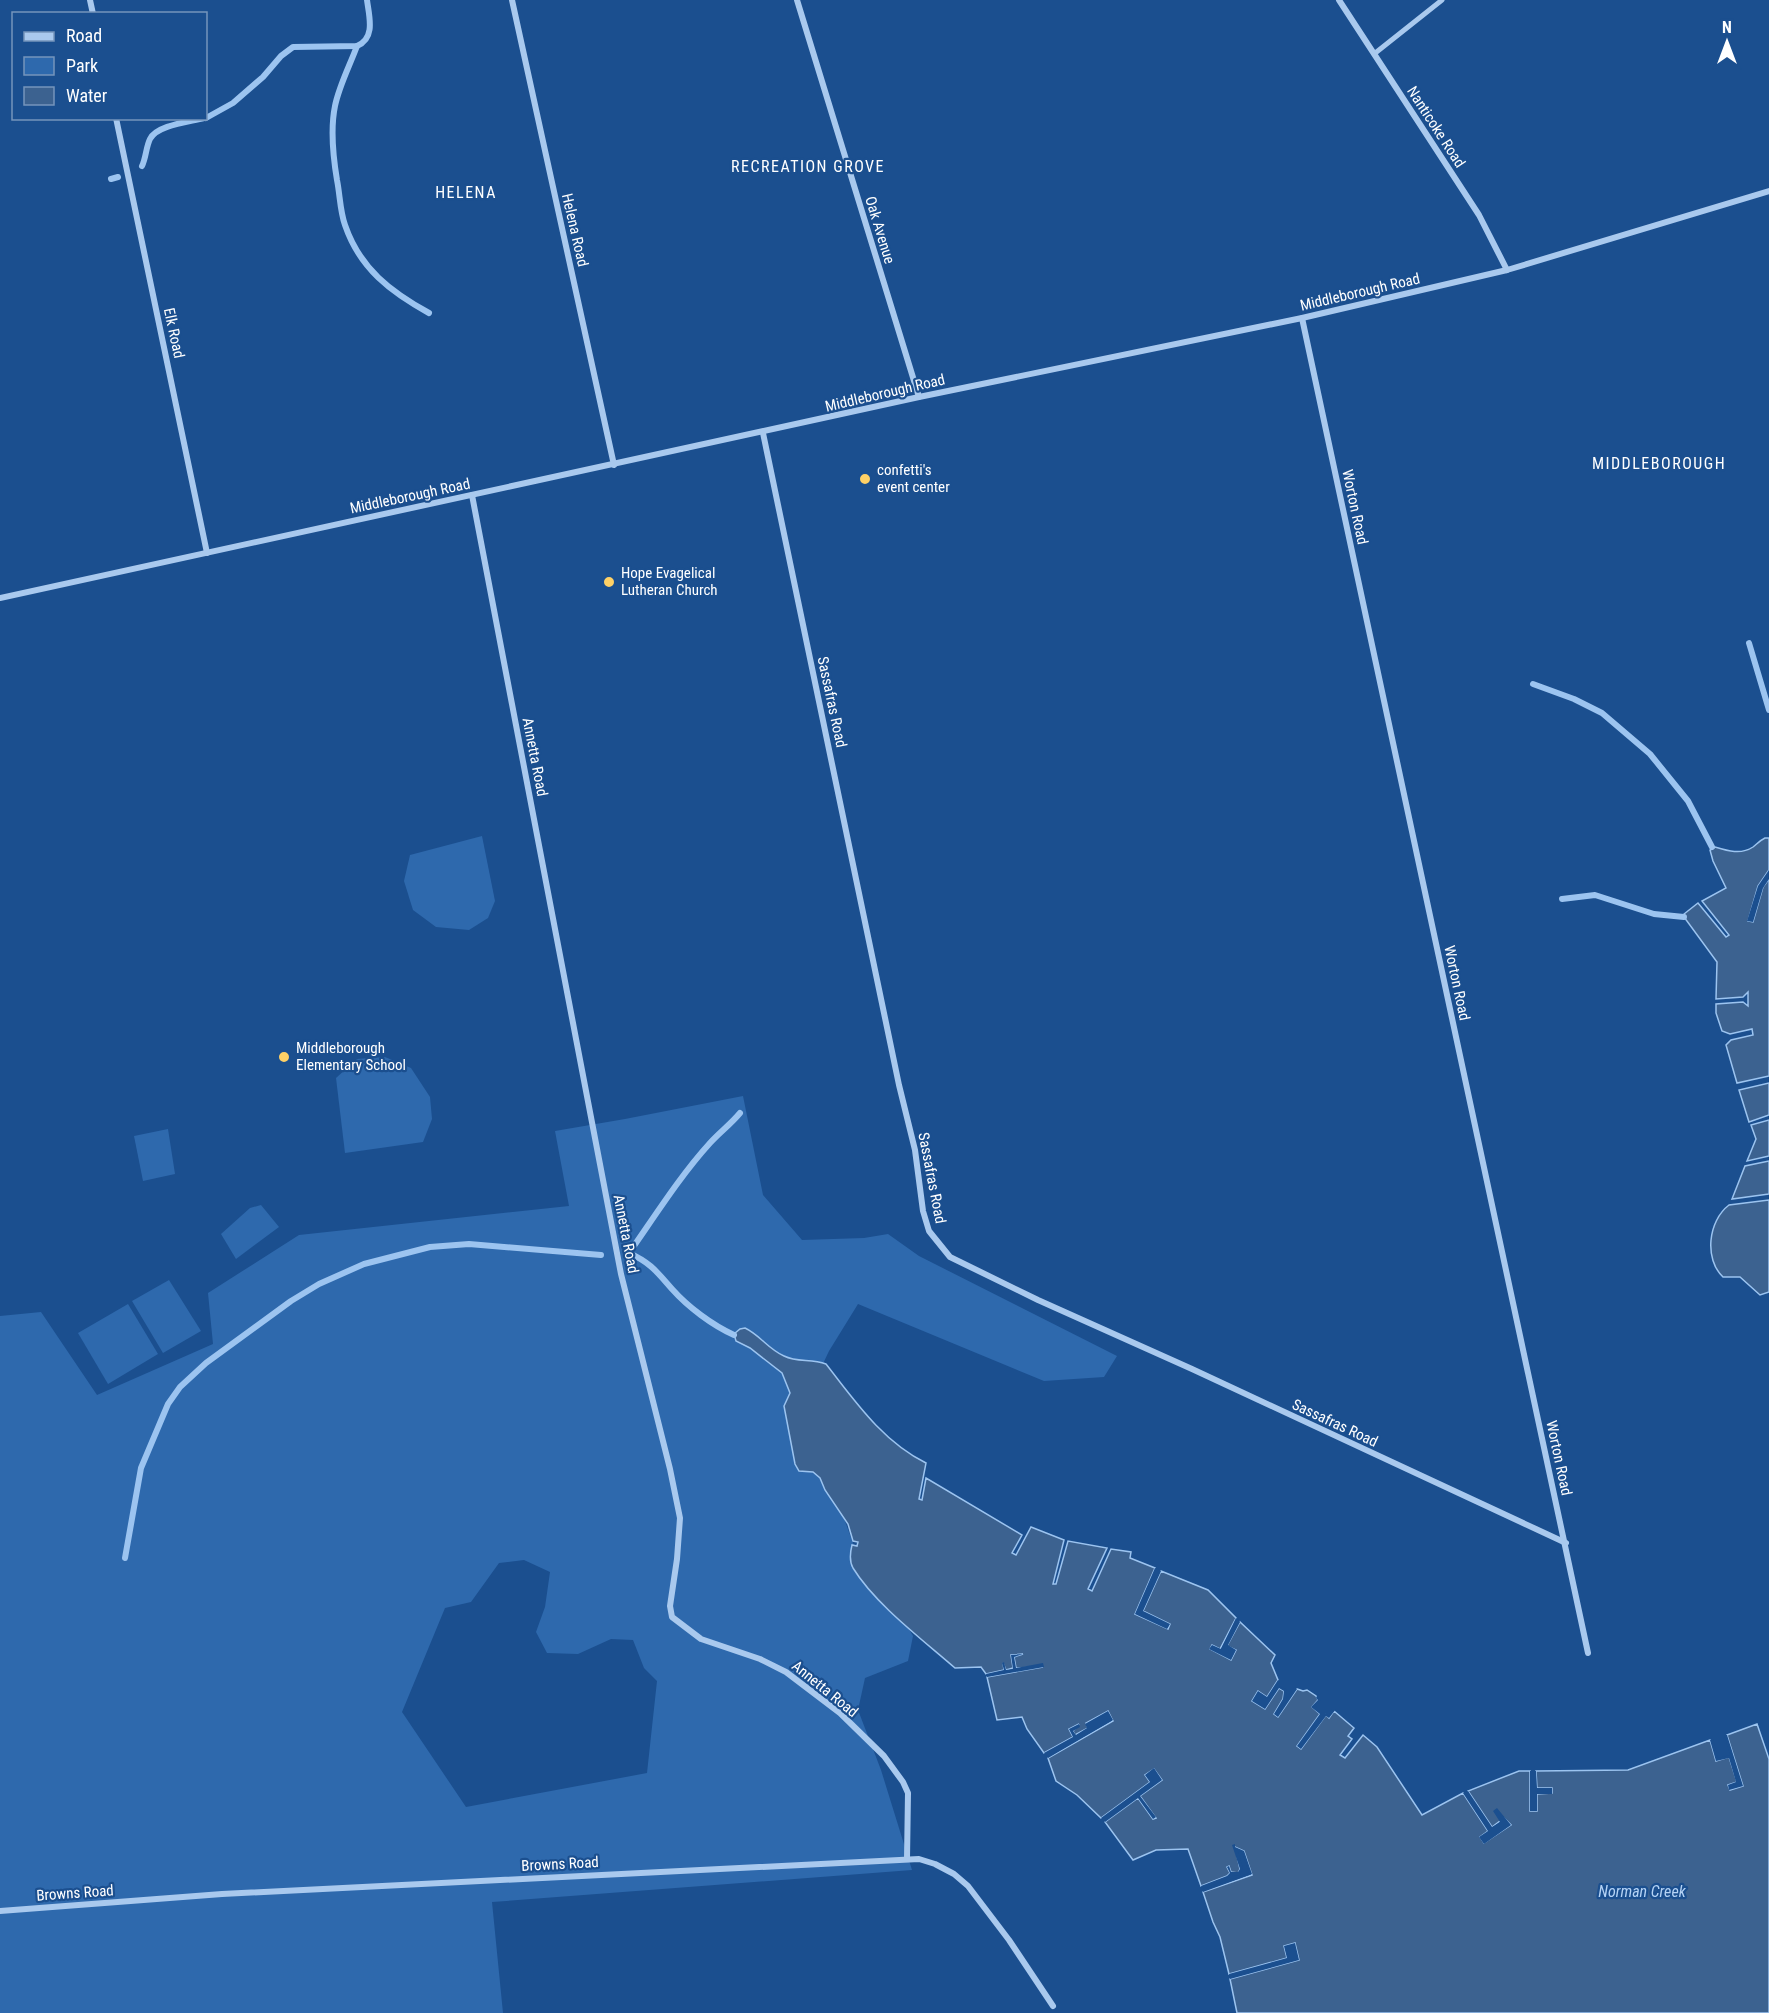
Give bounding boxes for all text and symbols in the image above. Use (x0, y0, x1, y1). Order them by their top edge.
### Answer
legend (12, 12, 207, 120)
north arrow (1697, 12, 1757, 72)
text: N (1722, 18, 1732, 37)
text: Road (66, 25, 102, 46)
text: Park (66, 55, 98, 76)
street label: Nanticoke Road (1403, 83, 1469, 171)
text: Water (66, 85, 108, 106)
district label: RECREATION GROVE (731, 157, 885, 176)
district label: HELENA (435, 183, 497, 202)
street label: Helena Road (558, 192, 592, 268)
street label: Oak Avenue (861, 194, 899, 266)
street label: Middleborough Road (1298, 269, 1422, 315)
street label: Elk Road (160, 306, 188, 360)
street label: Middleborough Road (823, 370, 947, 416)
district label: MIDDLEBOROUGH (1592, 454, 1726, 473)
place label: confetti's event center (877, 461, 950, 496)
street label: Worton Road (1338, 468, 1372, 546)
marker: confetti's event center (858, 472, 872, 486)
street label: Middleborough Road (348, 474, 472, 518)
place label: Hope Evagelical Lutheran Church (621, 564, 718, 599)
marker: Hope Evagelical Lutheran Church (602, 575, 616, 589)
street label: Sassafras Road (814, 655, 850, 749)
street label: Annetta Road (519, 716, 551, 798)
street label: Worton Road (1440, 944, 1474, 1022)
place label: Middleborough Elementary School (296, 1039, 406, 1074)
marker: Middleborough Elementary School (277, 1050, 291, 1064)
street label: Sassafras Road (914, 1131, 950, 1225)
street label: Annetta Road (610, 1193, 642, 1275)
street label: Sassafras Road (1289, 1395, 1381, 1451)
street label: Worton Road (1542, 1419, 1576, 1497)
street label: Annetta Road (788, 1657, 862, 1721)
street label: Browns Road (521, 1853, 599, 1875)
street label: Browns Road (36, 1881, 114, 1905)
water label: Norman Creek (1598, 1882, 1687, 1901)

